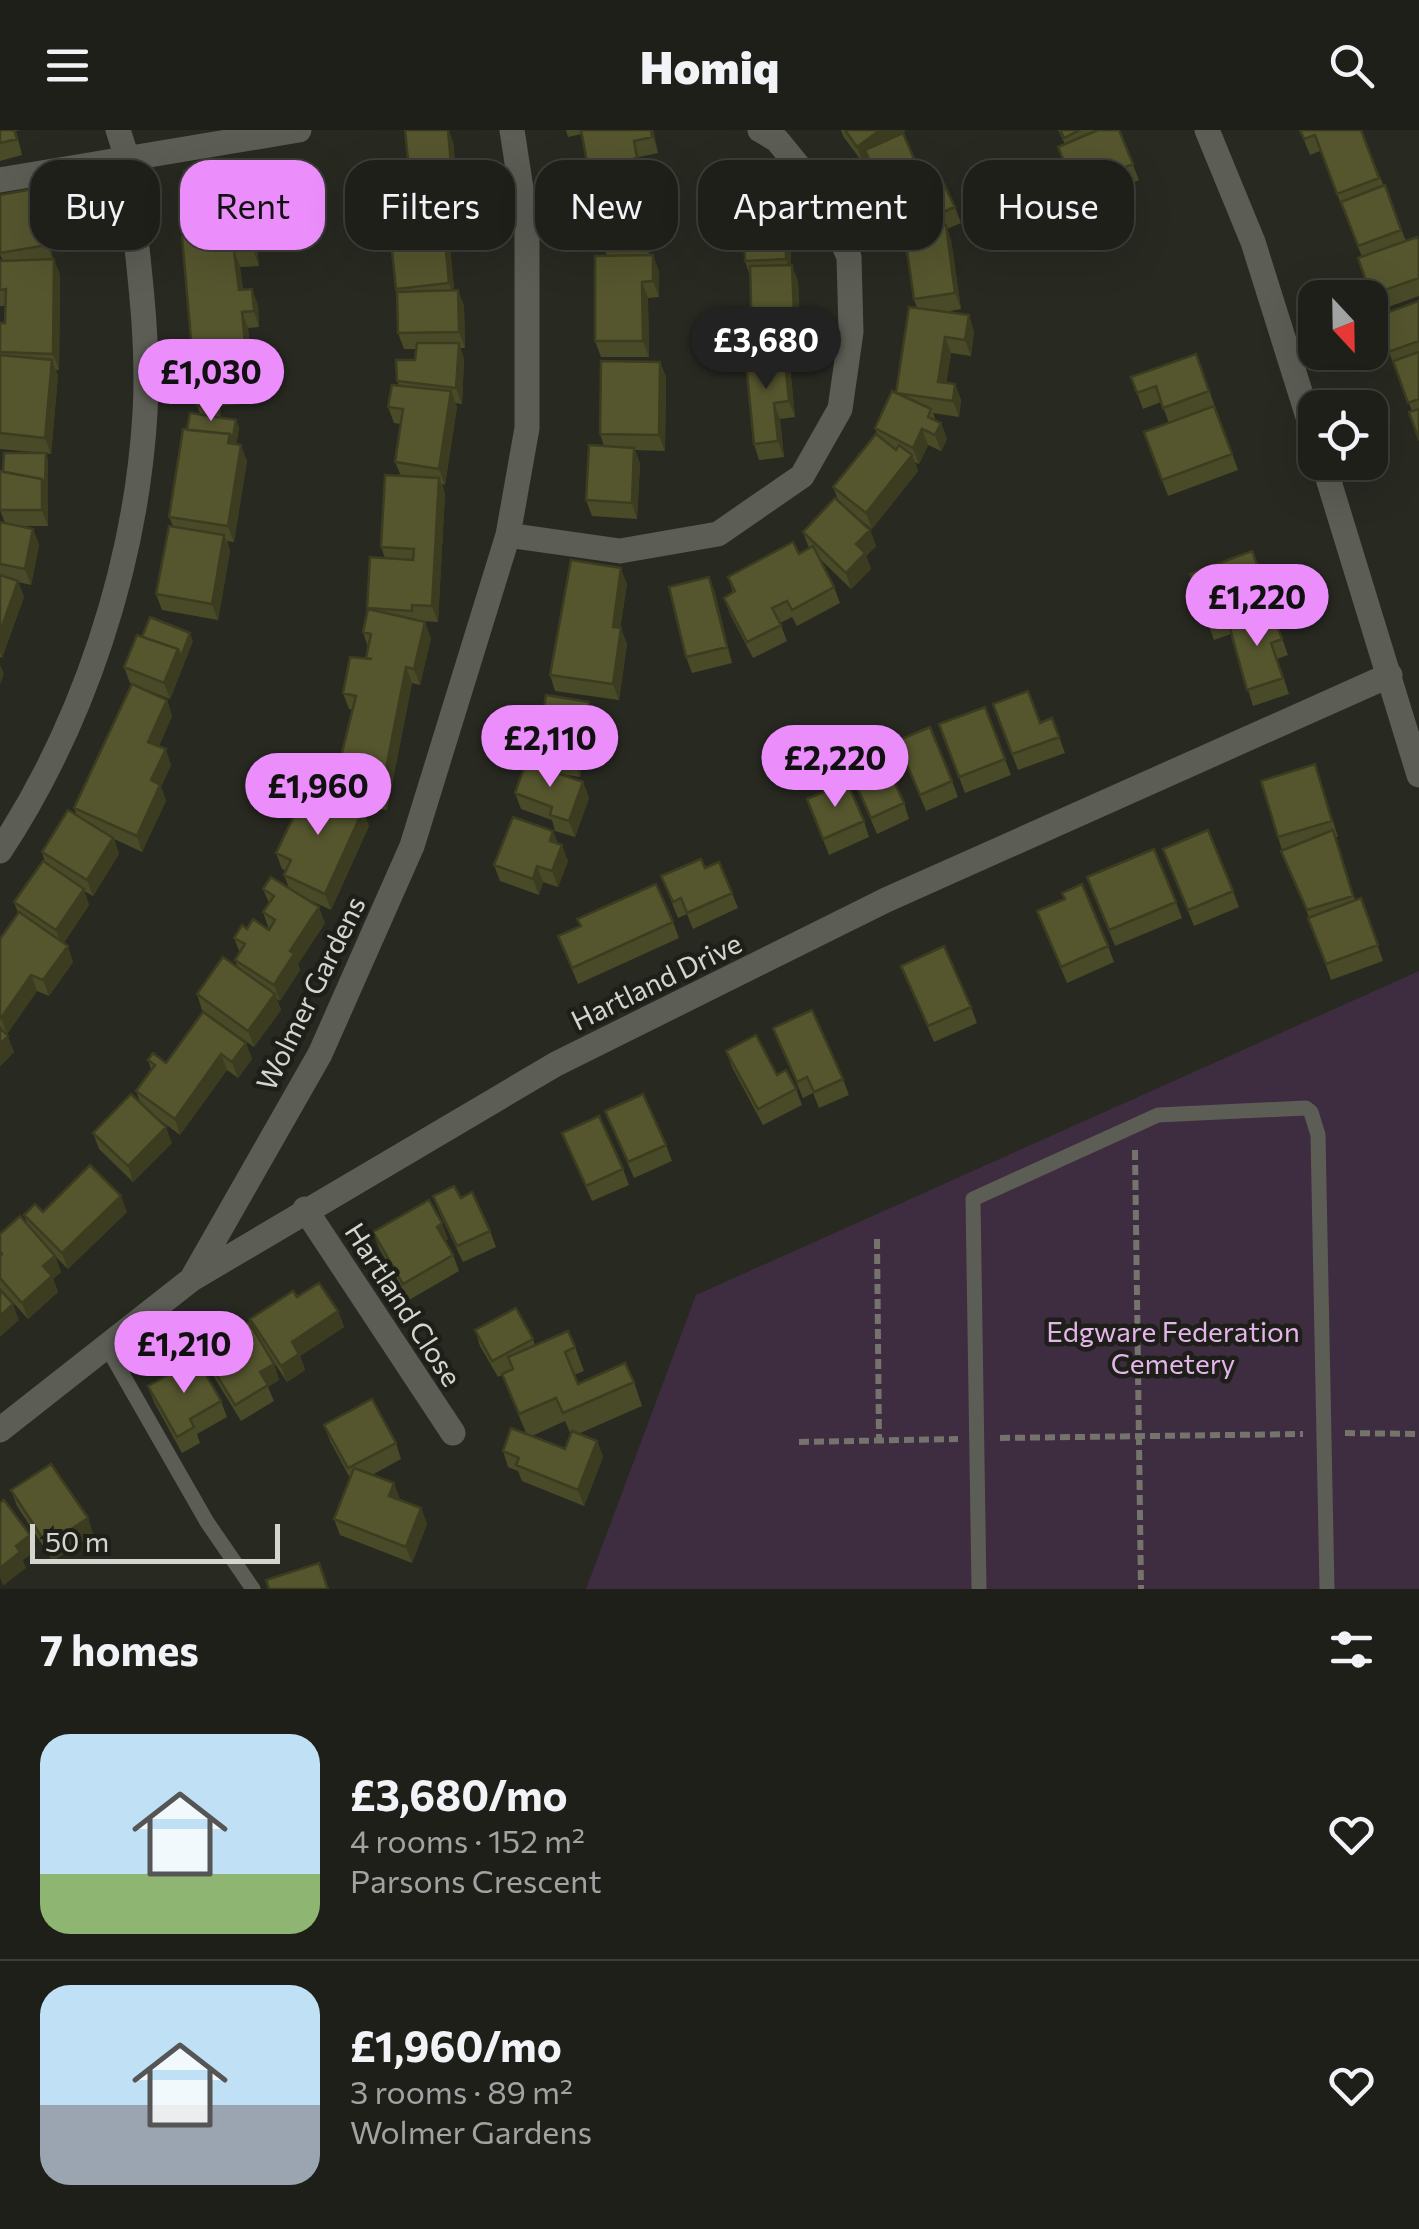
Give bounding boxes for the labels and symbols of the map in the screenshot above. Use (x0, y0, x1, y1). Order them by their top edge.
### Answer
north arrow (1298, 280, 1388, 370)
pin: £3,680 (685, 307, 847, 392)
pin: £1,030 (130, 339, 292, 424)
pin: £1,220 (1176, 564, 1338, 649)
pin: £2,110 (469, 705, 631, 790)
pin: £2,220 (754, 725, 916, 810)
pin: £1,960 (237, 753, 399, 838)
street label: Wolmer Gardens (248, 890, 372, 1096)
street label: Hartland Drive (565, 925, 747, 1037)
street label: Hartland Close (339, 1216, 469, 1392)
pin: £1,210 (103, 1311, 265, 1396)
park label: Edgware Federation Cemetery (1046, 1314, 1300, 1380)
scale bar (30, 1519, 280, 1564)

